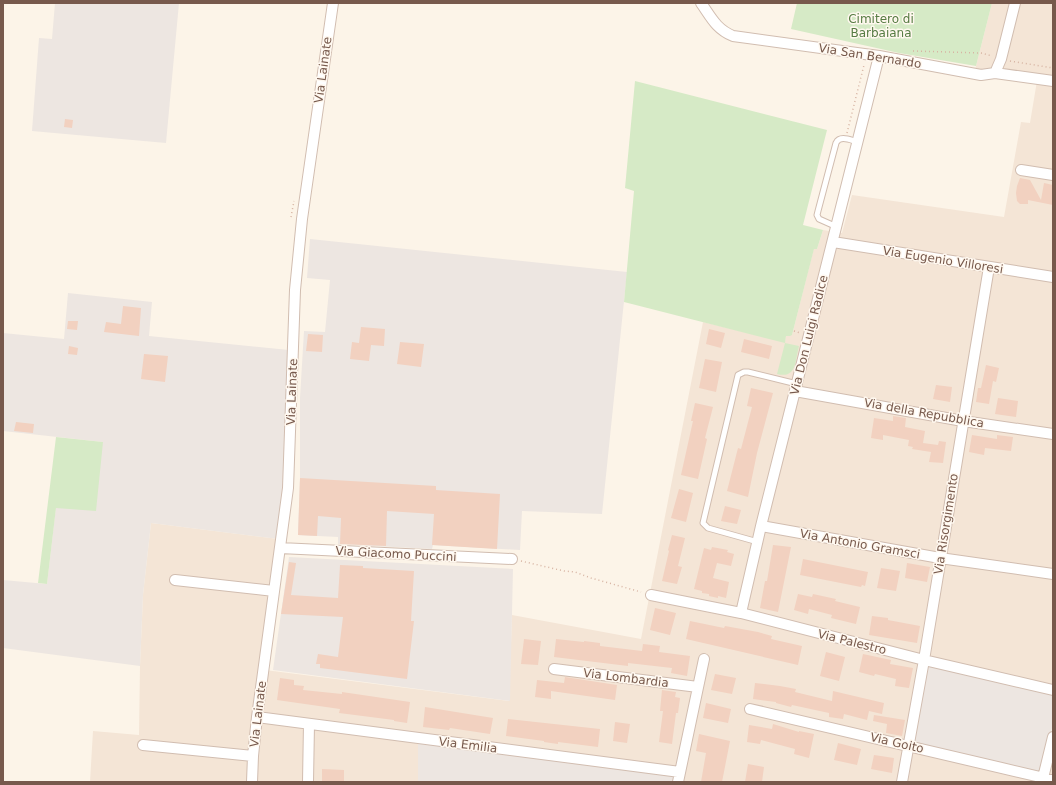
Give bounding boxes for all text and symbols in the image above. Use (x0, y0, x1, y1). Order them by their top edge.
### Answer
park label: Cimitero di Barbaiana (848, 12, 914, 40)
street label: Via Lainate (311, 36, 335, 104)
street label: Via San Bernardo (818, 41, 922, 71)
street label: Via Eugenio Villoresi (882, 244, 1004, 276)
street label: Via Don Luigi Radice (787, 274, 831, 396)
street label: Via Lainate (284, 358, 300, 426)
street label: Via della Repubblica (863, 396, 985, 430)
street label: Via Risorgimento (931, 472, 961, 576)
street label: Via Antonio Gramsci (799, 527, 921, 561)
street label: Via Giacomo Puccini (335, 544, 457, 564)
street label: Via Palestro (816, 627, 888, 657)
street label: Via Lombardia (582, 666, 670, 690)
street label: Via Lainate (247, 680, 269, 748)
street label: Via Goito (869, 730, 925, 756)
street label: Via Emilia (438, 734, 498, 756)

